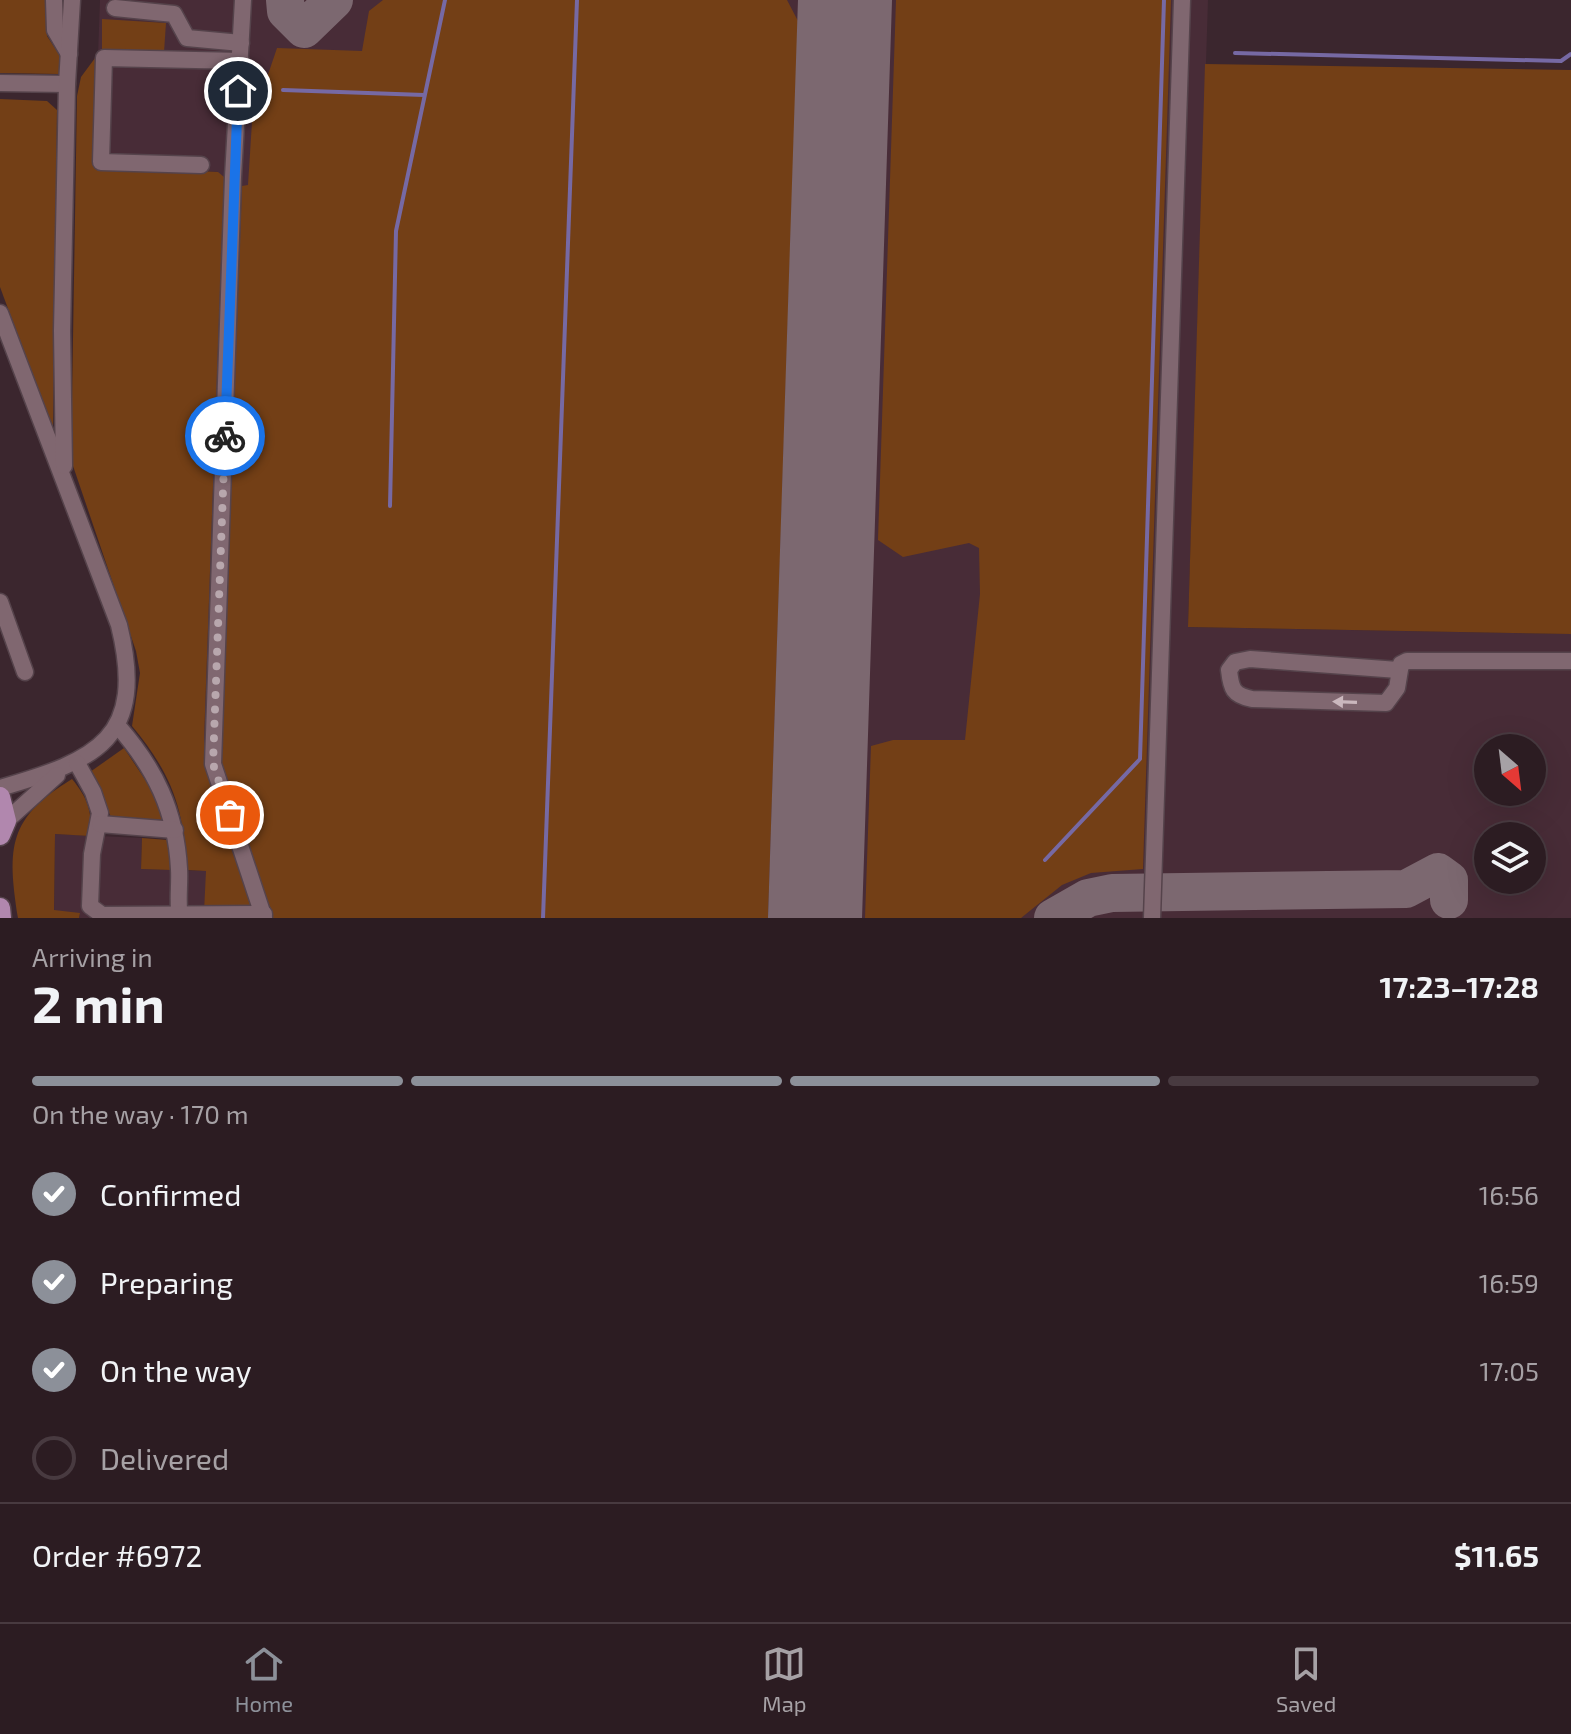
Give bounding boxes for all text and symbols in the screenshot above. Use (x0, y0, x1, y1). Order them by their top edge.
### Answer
pin (204, 57, 272, 125)
icon: home (216, 69, 260, 113)
courier (185, 396, 265, 476)
icon: bike (203, 414, 247, 458)
one-way arrow (1332, 695, 1357, 708)
north arrow (1474, 734, 1546, 806)
map controls (1474, 734, 1546, 894)
pin (196, 781, 264, 849)
icon: bag (208, 793, 252, 837)
button: layers (1474, 822, 1546, 894)
text: Arriving in (32, 941, 153, 972)
text: 17:23–17:28 (1380, 968, 1539, 1004)
text: 2 min (32, 971, 165, 1033)
text: On the way · 170 m (32, 1098, 249, 1129)
icon: check (32, 1172, 76, 1216)
text: Confirmed (100, 1176, 241, 1212)
text: 16:56 (1479, 1179, 1539, 1210)
icon: check (32, 1260, 76, 1304)
text: Preparing (100, 1264, 233, 1300)
text: 16:59 (1479, 1267, 1539, 1298)
icon: check (32, 1348, 76, 1392)
text: On the way (100, 1352, 252, 1388)
text: 17:05 (1480, 1355, 1539, 1386)
text: Delivered (100, 1440, 229, 1476)
text: Order #6972 (32, 1537, 202, 1573)
text: $11.65 (1454, 1537, 1539, 1573)
tab: Home (235, 1642, 293, 1716)
tab: Map (762, 1642, 807, 1716)
tab: Saved (1276, 1642, 1336, 1716)

